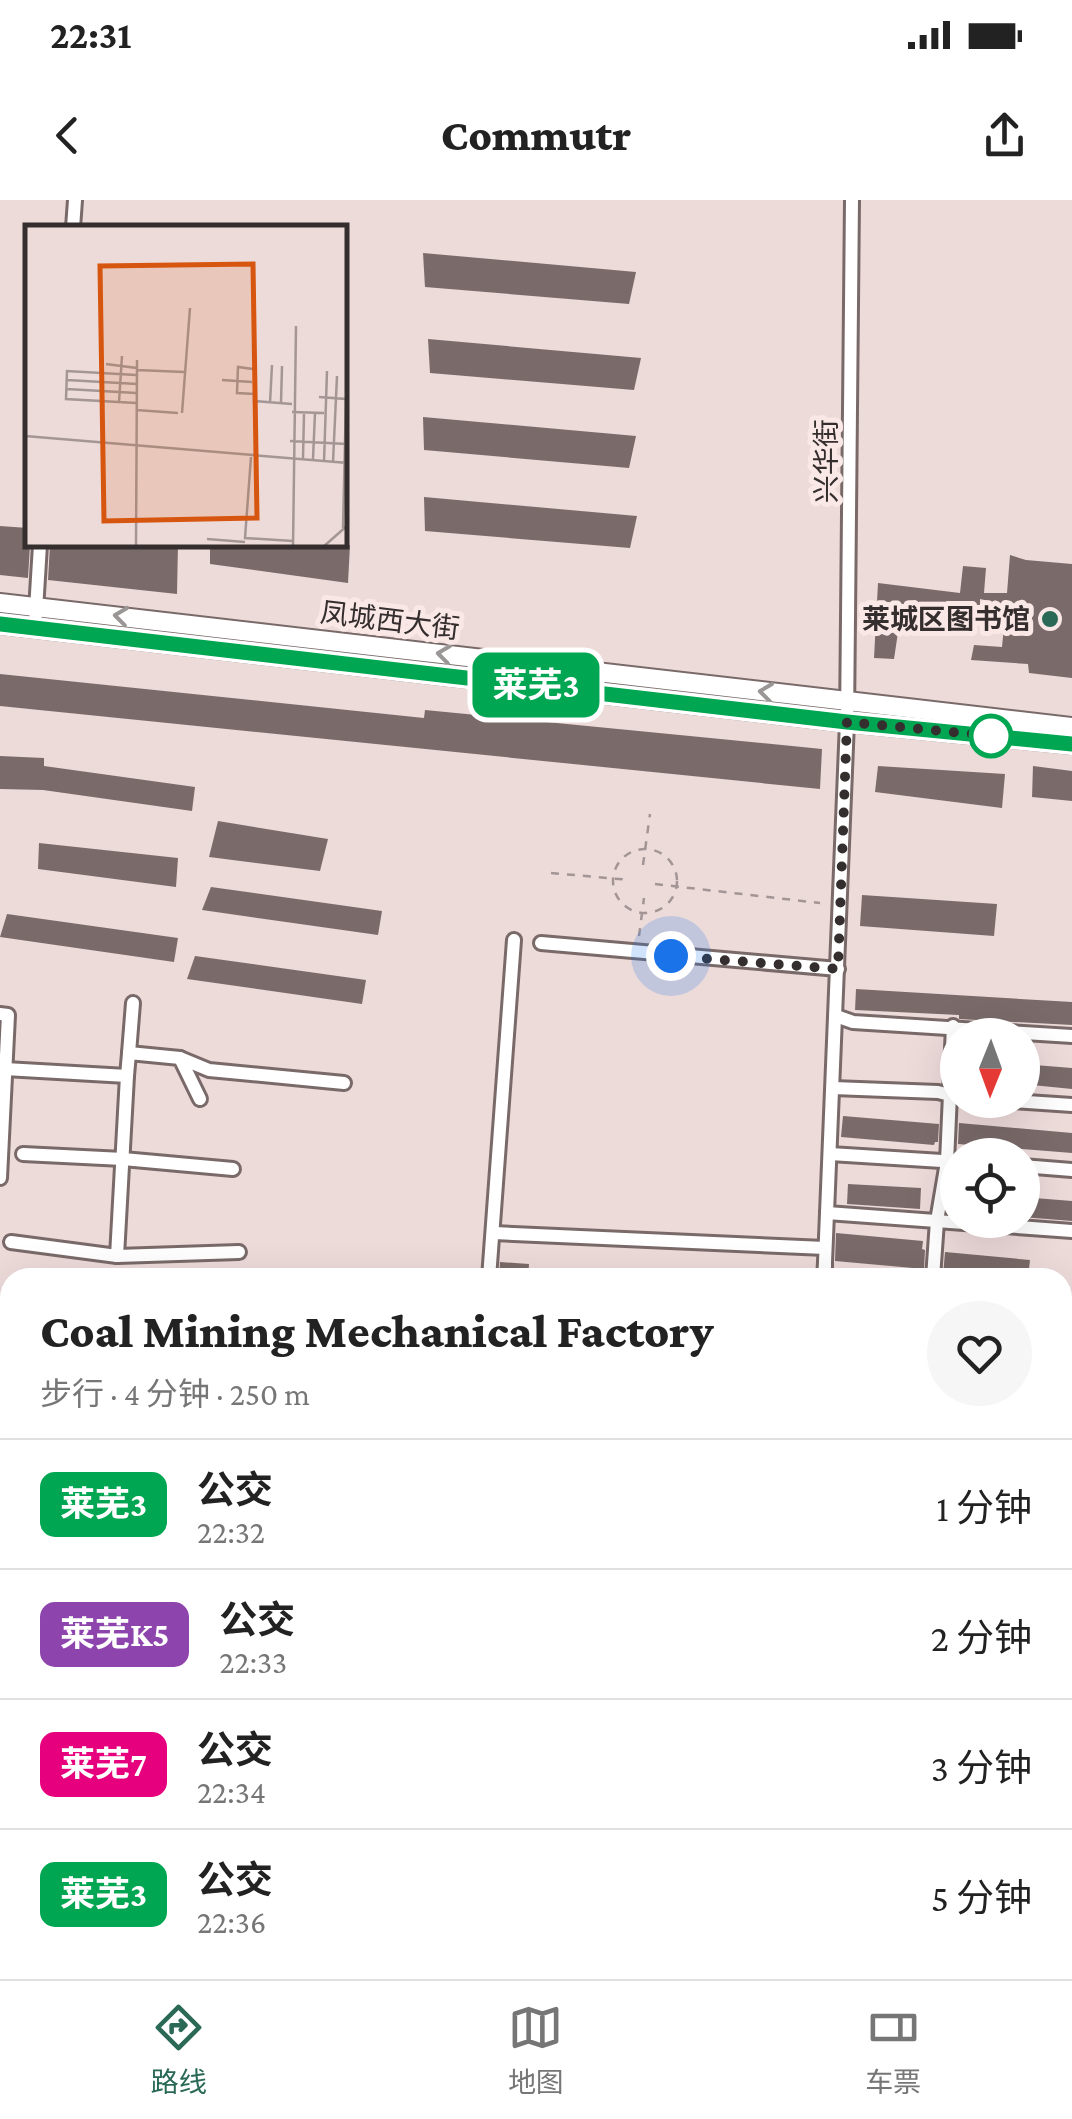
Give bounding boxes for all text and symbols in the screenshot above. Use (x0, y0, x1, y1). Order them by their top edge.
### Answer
text: 22:31 (50, 14, 132, 56)
icon: back (40, 108, 95, 163)
icon: share (977, 108, 1032, 163)
text: Commutr (441, 110, 631, 160)
inset map (25, 225, 348, 548)
street label: 兴华街 (811, 419, 842, 503)
street label: 凤城西大街 (319, 597, 461, 644)
place label: 莱城区图书馆 (862, 604, 1030, 635)
one-way arrow (113, 606, 129, 627)
marker: 莱城区图书馆 (1039, 608, 1061, 630)
one-way arrow (435, 644, 451, 665)
line badge: 莱芜3 (478, 652, 594, 718)
text: 莱芜3 (492, 666, 580, 705)
one-way arrow (758, 682, 774, 703)
unlabelled marker (970, 715, 1012, 757)
your location (646, 931, 696, 981)
north arrow (940, 1018, 1040, 1118)
map controls (940, 1018, 1040, 1238)
button: locate (940, 1138, 1040, 1238)
button: heart (927, 1301, 1032, 1406)
text: Coal Mining Mechanical Factory (40, 1304, 714, 1357)
text: 步行 · 4 分钟 · 250 m (40, 1376, 310, 1412)
text: 公交 (197, 1469, 273, 1511)
text: 莱芜3 (60, 1485, 147, 1524)
text: 1 分钟 (936, 1487, 1032, 1529)
text: 22:32 (197, 1514, 265, 1550)
text: 公交 (219, 1599, 295, 1641)
text: 莱芜K5 (60, 1615, 169, 1654)
text: 2 分钟 (931, 1617, 1032, 1659)
text: 22:33 (219, 1644, 287, 1680)
text: 公交 (197, 1729, 273, 1771)
text: 莱芜7 (60, 1745, 147, 1784)
text: 3 分钟 (931, 1747, 1032, 1789)
text: 22:34 (197, 1774, 266, 1810)
text: 公交 (197, 1859, 273, 1901)
text: 莱芜3 (60, 1875, 147, 1914)
text: 5 分钟 (931, 1877, 1032, 1919)
text: 22:36 (197, 1904, 266, 1940)
tab: 路线 (151, 2000, 207, 2100)
tab: 地图 (508, 2000, 564, 2100)
tab: 车票 (865, 2000, 921, 2100)

